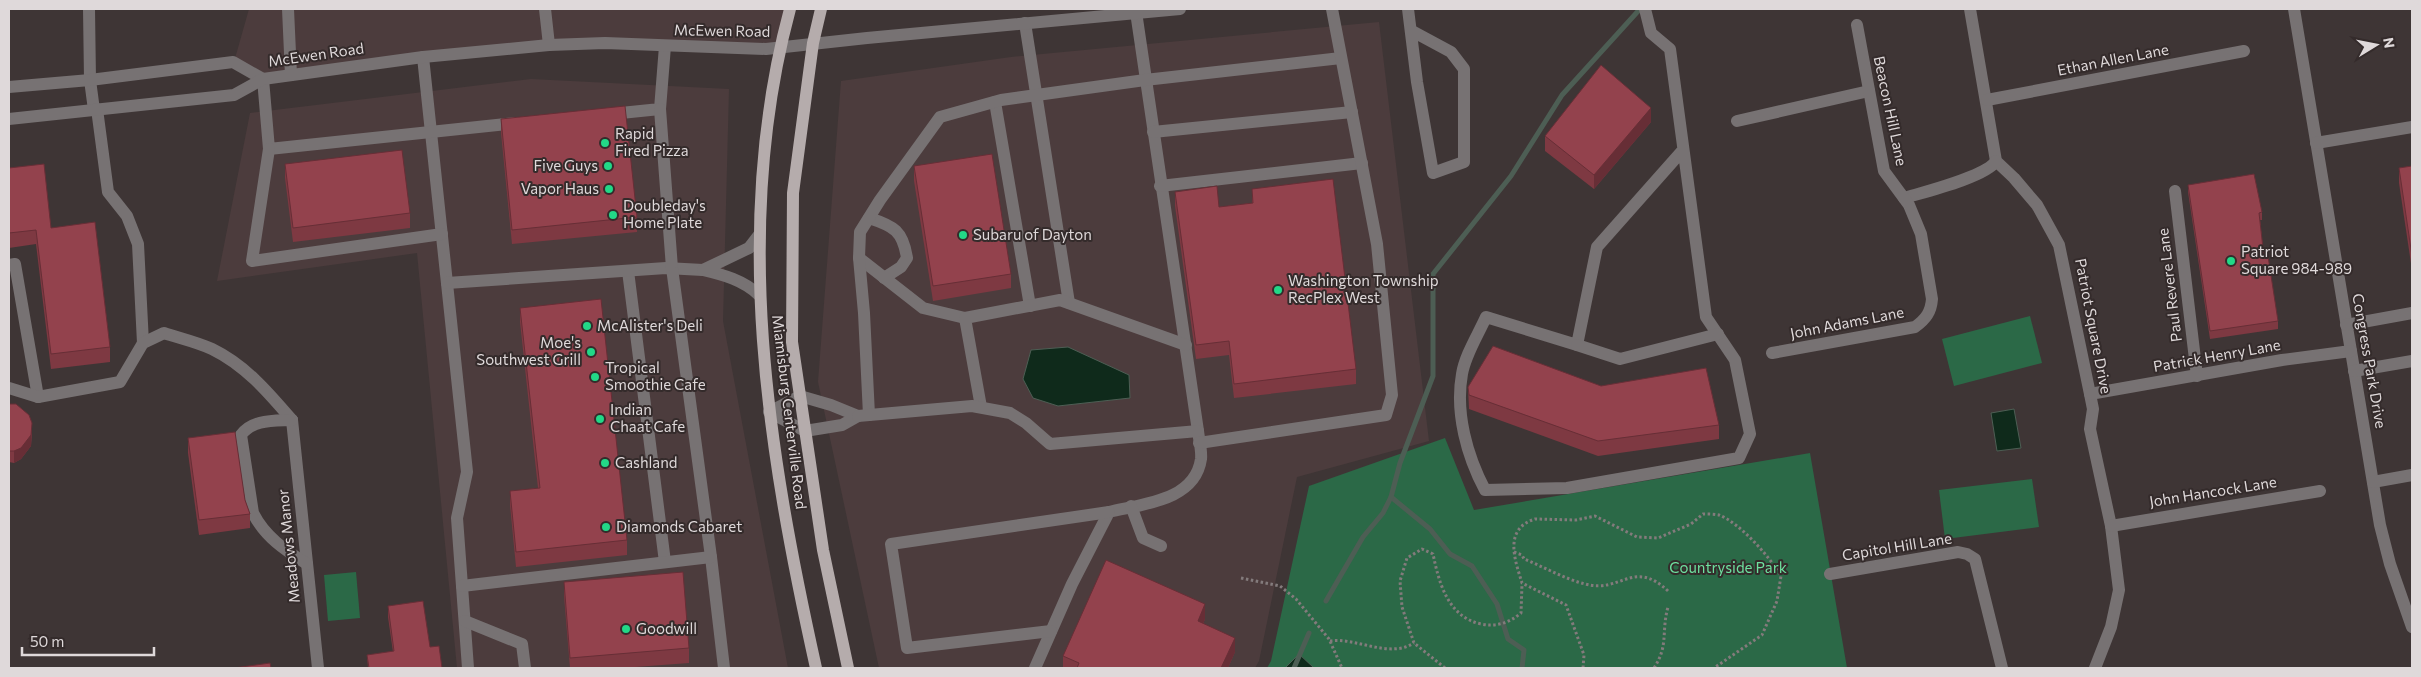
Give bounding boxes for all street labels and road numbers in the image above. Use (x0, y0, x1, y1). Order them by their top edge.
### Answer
street label: McEwen Road (674, 20, 770, 40)
street label: McEwen Road (267, 38, 365, 70)
street label: Ethan Allen Lane (2056, 39, 2170, 79)
street label: Beacon Hill Lane (1871, 54, 1911, 167)
street label: Paul Revere Lane (2153, 227, 2185, 343)
street label: Patriot Square Drive (2072, 257, 2116, 395)
street label: Congress Park Drive (2349, 292, 2391, 430)
street label: John Adams Lane (1788, 302, 1905, 342)
street label: Miamisburg Centerville Road (769, 314, 811, 510)
street label: Patrick Henry Lane (2152, 335, 2282, 375)
street label: John Hancock Lane (2148, 472, 2278, 510)
street label: Meadows Manor (273, 488, 303, 604)
street label: Capitol Hill Lane (1841, 528, 1953, 564)

